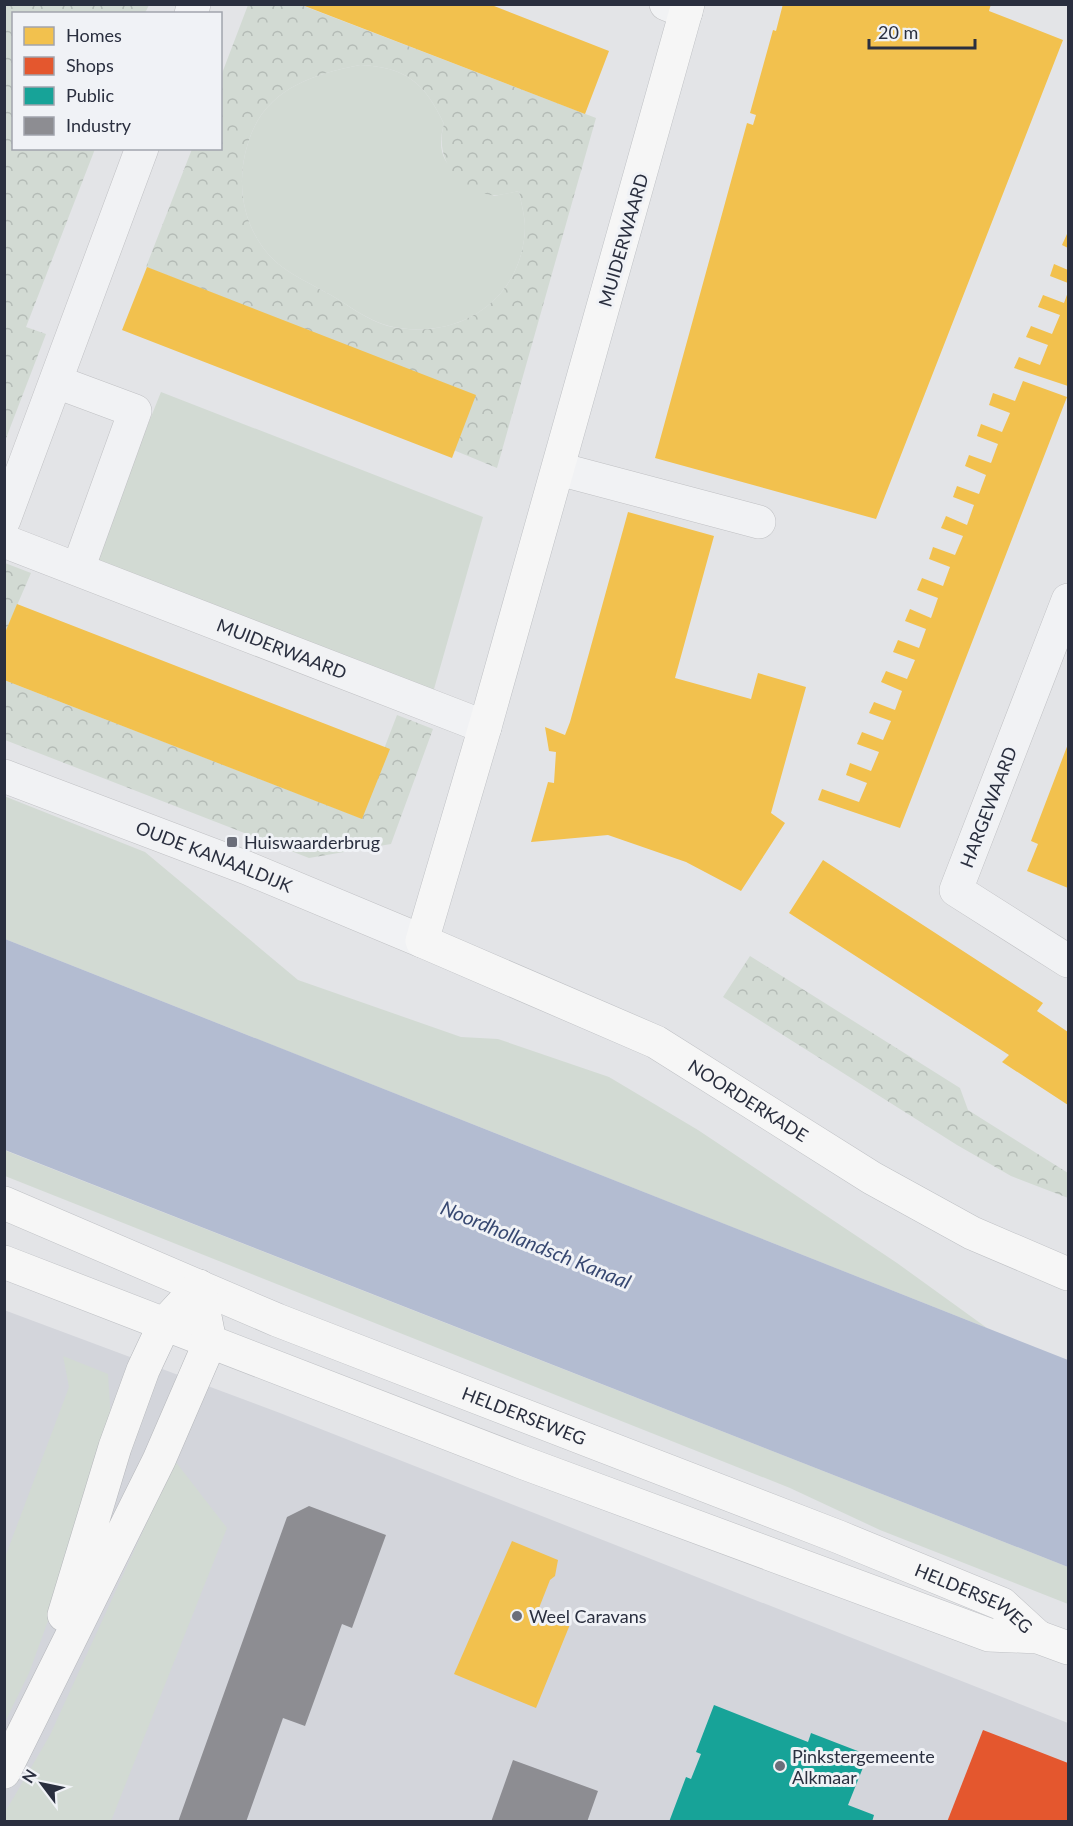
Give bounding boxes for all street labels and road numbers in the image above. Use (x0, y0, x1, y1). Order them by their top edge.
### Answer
street label: MUIDERWAARD (593, 171, 653, 309)
street label: MUIDERWAARD (214, 613, 350, 684)
street label: HARGEWAARD (955, 743, 1021, 871)
street label: OUDE KANAALDIJK (133, 816, 296, 897)
street label: NOORDERKADE (684, 1054, 812, 1146)
street label: HELDERSEWEG (459, 1382, 589, 1449)
street label: HELDERSEWEG (912, 1558, 1037, 1638)

